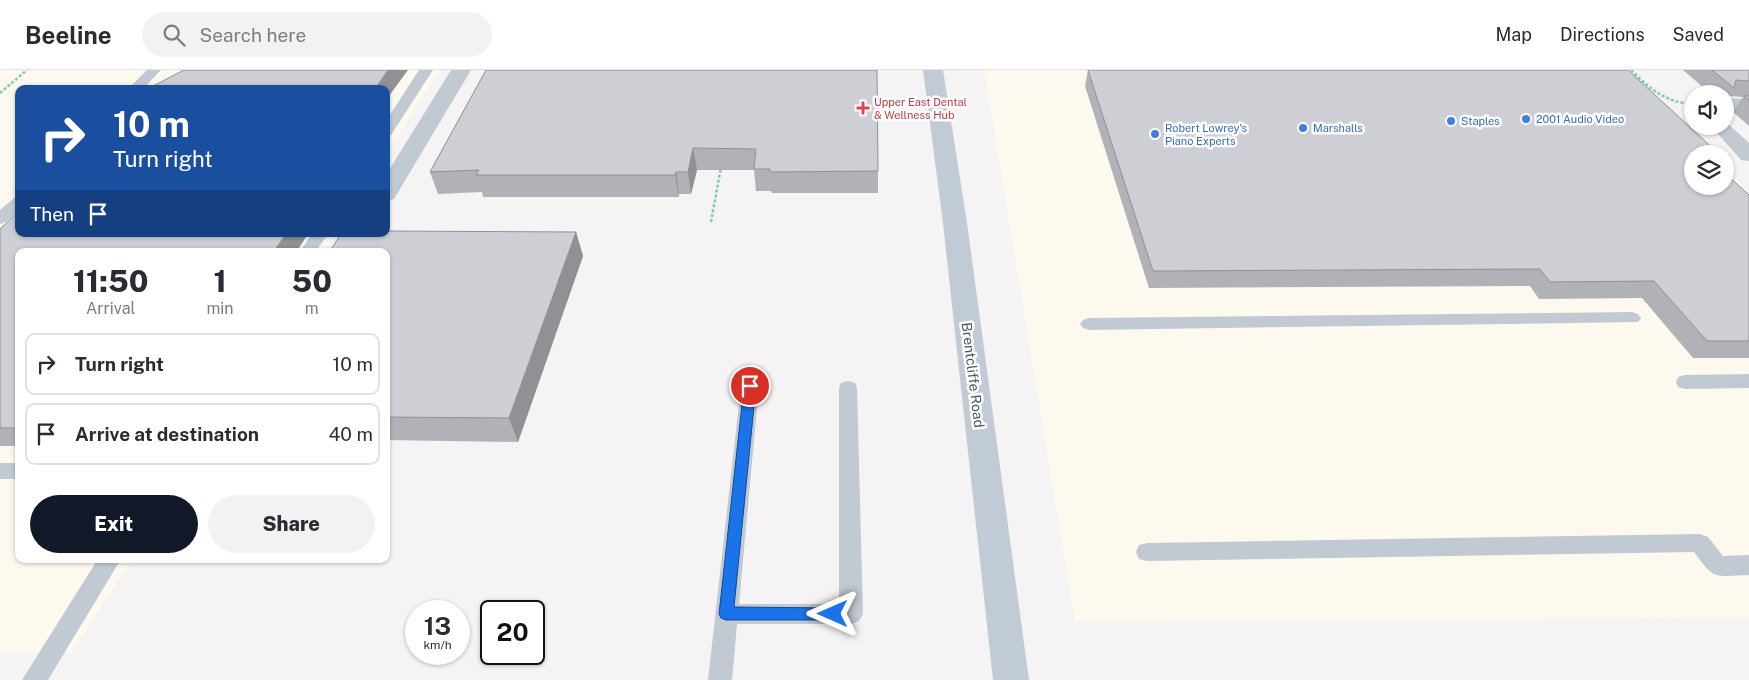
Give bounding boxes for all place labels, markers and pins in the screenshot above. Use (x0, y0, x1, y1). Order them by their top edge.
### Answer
place label: Upper East Dental & Wellness Hub (874, 96, 967, 121)
marker: Upper East Dental & Wellness Hub (856, 101, 870, 115)
marker: 2001 Audio Video (1520, 113, 1532, 125)
place label: 2001 Audio Video (1536, 113, 1624, 125)
marker: Staples (1445, 115, 1457, 127)
place label: Staples (1461, 115, 1500, 127)
place label: Robert Lowrey's Piano Experts (1165, 122, 1247, 147)
marker: Marshalls (1297, 122, 1309, 134)
place label: Marshalls (1313, 122, 1363, 134)
marker: Robert Lowrey's Piano Experts (1149, 128, 1161, 140)
pin (729, 365, 771, 407)

